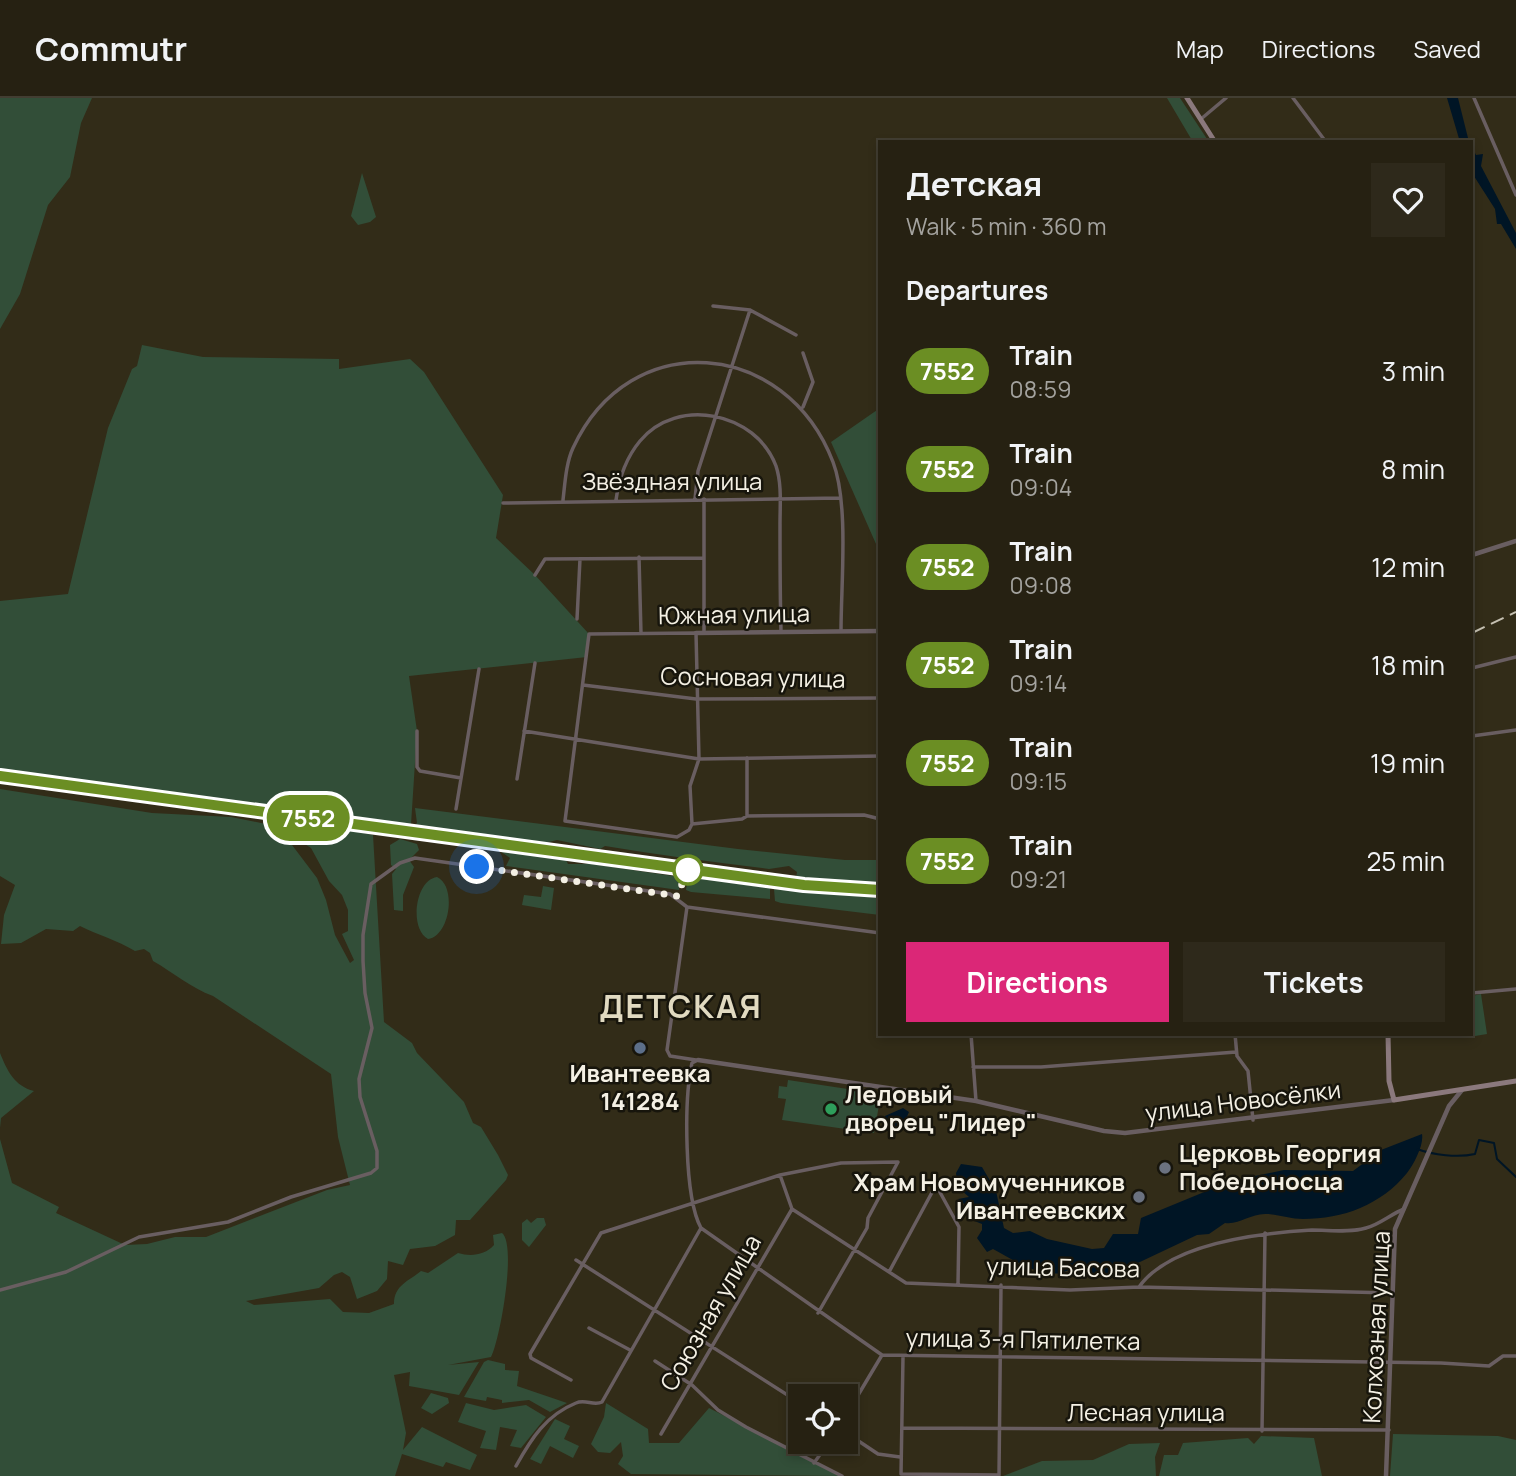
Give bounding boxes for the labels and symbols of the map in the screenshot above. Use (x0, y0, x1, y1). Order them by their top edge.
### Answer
street label: Звёздная улица (582, 464, 762, 497)
street label: Южная улица (658, 596, 810, 631)
street label: Сосновая улица (660, 658, 846, 695)
line badge: 7552 (259, 795, 357, 841)
your location (459, 849, 494, 884)
unlabelled marker (673, 855, 703, 885)
district label: ДЕТСКАЯ (599, 984, 763, 1028)
marker: Ивантеевка 141284 (632, 1040, 648, 1056)
place label: Ивантеевка 141284 (569, 1056, 711, 1117)
street label: улица Новосёлки (1143, 1072, 1343, 1129)
place label: Ледовый дворец "Лидер" (845, 1077, 1037, 1138)
marker: Ледовый дворец "Лидер" (823, 1101, 839, 1117)
place label: Церковь Георгия Победоносца (1179, 1136, 1381, 1197)
marker: Церковь Георгия Победоносца (1157, 1160, 1173, 1176)
place label: Храм Новомученников Ивантеевских (854, 1165, 1126, 1226)
marker: Храм Новомученников Ивантеевских (1131, 1189, 1147, 1205)
street label: Союзная улица (651, 1228, 768, 1397)
street label: Колхозная улица (1354, 1230, 1397, 1424)
street label: улица Басова (986, 1249, 1140, 1284)
street label: улица 3-я Пятилетка (905, 1320, 1141, 1357)
street label: Лесная улица (1067, 1395, 1225, 1428)

